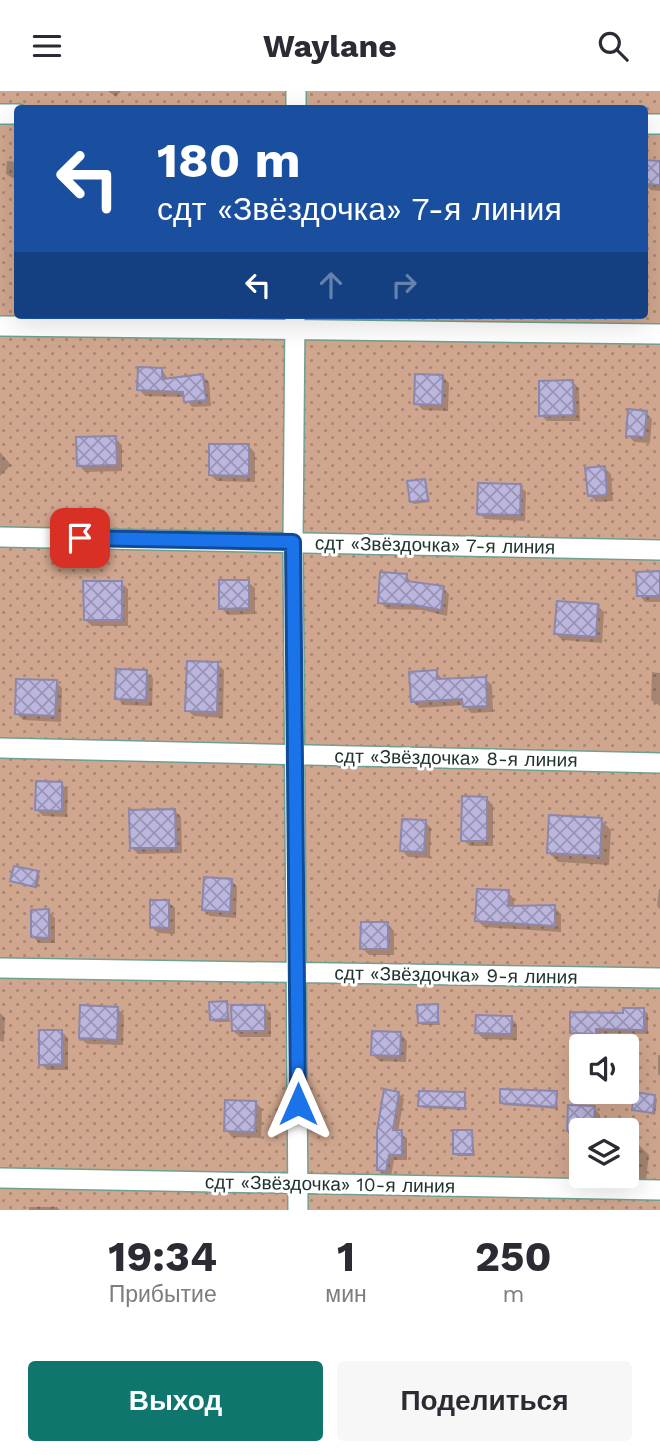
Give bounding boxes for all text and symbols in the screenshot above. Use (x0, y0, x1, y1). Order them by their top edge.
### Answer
icon: menu (28, 27, 66, 65)
text: Waylane (263, 27, 397, 65)
icon: search (594, 27, 632, 65)
text: 180 m (157, 131, 301, 189)
icon: left (42, 133, 133, 224)
text: сдт «Звёздочка» 7-я линия (157, 190, 562, 228)
icon: left (239, 266, 277, 304)
icon: ahead (312, 266, 350, 304)
icon: right (385, 266, 423, 304)
pin (50, 508, 110, 568)
icon: arrive (61, 519, 99, 557)
street label: сдт «Звёздочка» 7-я линия (315, 531, 555, 559)
street label: сдт «Звёздочка» 8-я линия (334, 744, 578, 772)
street label: сдт «Звёздочка» 9-я линия (334, 961, 578, 989)
map controls (569, 1034, 639, 1188)
button: sound (569, 1034, 639, 1104)
position arrow (261, 1067, 335, 1141)
button: layers (569, 1118, 639, 1188)
street label: сдт «Звёздочка» 10-я линия (205, 1170, 455, 1198)
text: 19:34 (108, 1232, 217, 1281)
text: 1 (337, 1232, 355, 1281)
text: 250 (475, 1232, 552, 1281)
text: Прибытие (109, 1281, 217, 1308)
text: мин (325, 1281, 367, 1308)
text: m (502, 1281, 524, 1308)
button: Выход (28, 1361, 323, 1441)
button: Поделиться (337, 1361, 632, 1441)

